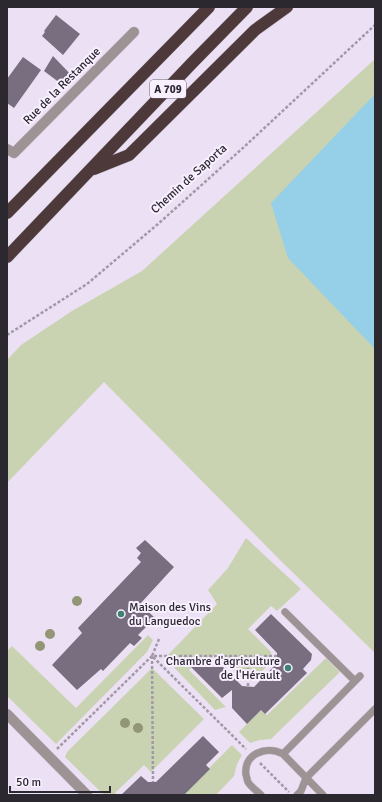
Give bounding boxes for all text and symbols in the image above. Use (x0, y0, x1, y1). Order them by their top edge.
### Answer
street label: Rue de la Restanque (20, 44, 104, 128)
road number: A 709 (150, 80, 186, 98)
street label: Chemin de Saporta (148, 141, 230, 217)
place label: Maison des Vins du Languedoc (129, 600, 211, 629)
marker: Maison des Vins du Languedoc (116, 609, 126, 619)
place label: Chambre d'agriculture de l'Hérault (166, 654, 280, 683)
marker: Chambre d'agriculture de l'Hérault (283, 663, 293, 673)
scale bar (10, 768, 110, 794)
text: 50 m (16, 775, 41, 790)

